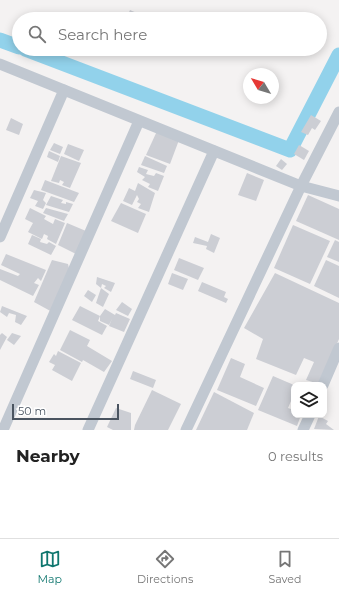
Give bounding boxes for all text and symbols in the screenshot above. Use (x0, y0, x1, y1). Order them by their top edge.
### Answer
search box (12, 12, 327, 56)
icon: search (26, 23, 48, 45)
text: Search here (58, 25, 147, 44)
north arrow (243, 68, 279, 104)
map controls (291, 382, 327, 418)
button: layers (291, 382, 327, 418)
scale bar (12, 402, 119, 421)
text: 50 m (18, 404, 46, 418)
text: Nearby (16, 446, 80, 466)
text: 0 results (268, 448, 323, 464)
tab: Map (38, 548, 62, 586)
tab: Directions (137, 548, 193, 586)
tab: Saved (268, 548, 301, 586)

